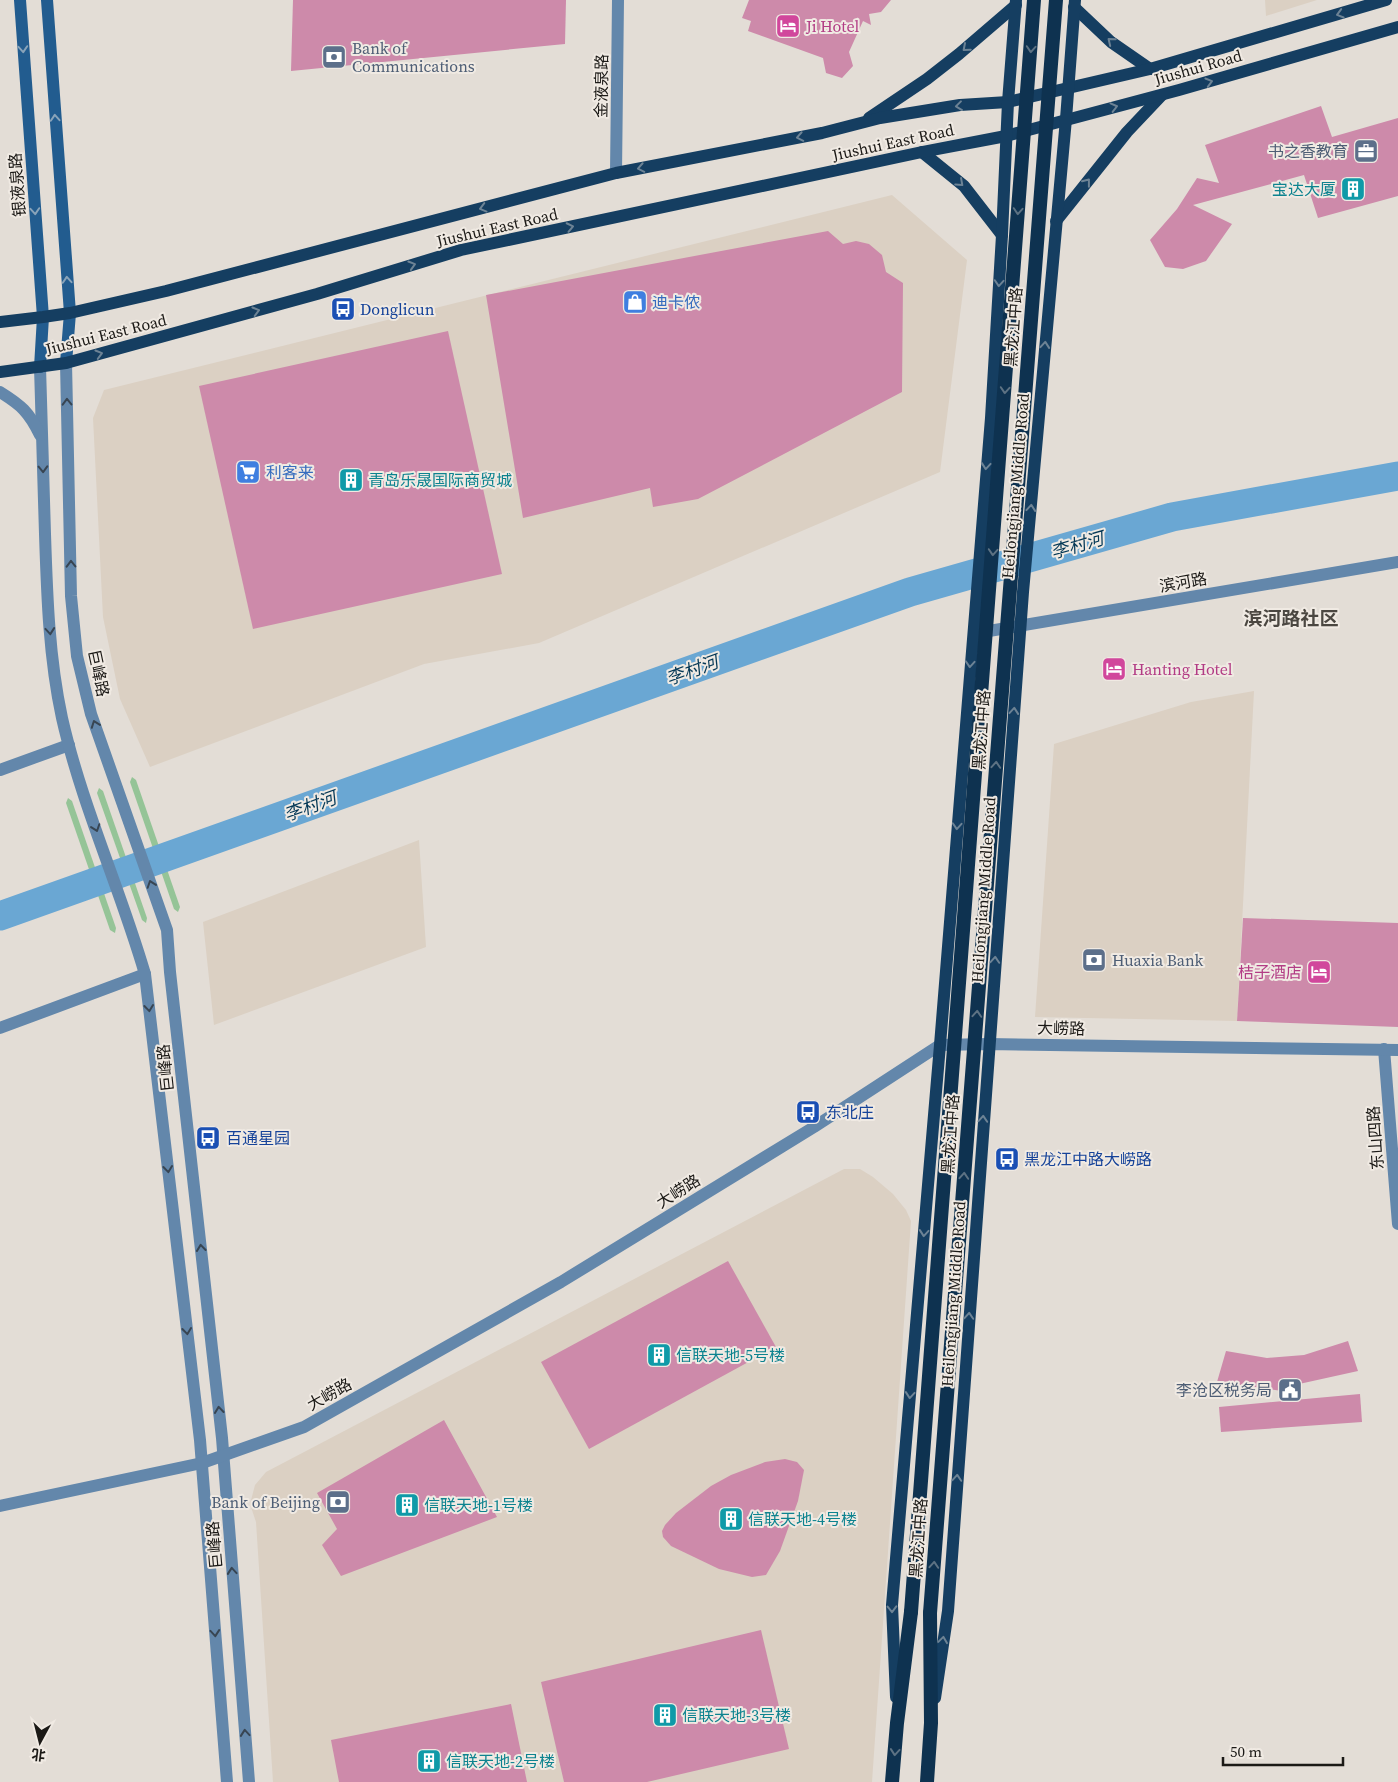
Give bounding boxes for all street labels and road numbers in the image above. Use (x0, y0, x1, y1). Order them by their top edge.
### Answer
street label: Jiushui Road (1151, 44, 1244, 90)
street label: 金液泉路 (589, 54, 613, 118)
street label: Jiushui East Road (829, 118, 956, 166)
street label: 银液泉路 (4, 152, 30, 218)
street label: Jiushui East Road (433, 202, 560, 252)
street label: 黑龙江中路 (999, 286, 1027, 368)
street label: Jiushui East Road (42, 308, 169, 360)
street label: Heilongjiang Middle Road (996, 392, 1034, 580)
street label: 滨河路 (1157, 567, 1209, 597)
street label: 巨峰路 (83, 647, 115, 699)
street label: 黑龙江中路 (967, 689, 995, 771)
street label: Heilongjiang Middle Road (966, 796, 1000, 984)
street label: 大崂路 (1037, 1017, 1085, 1039)
street label: 巨峰路 (152, 1043, 178, 1093)
street label: 黑龙江中路 (936, 1093, 964, 1175)
street label: 东山四路 (1362, 1105, 1388, 1171)
street label: 大崂路 (652, 1169, 704, 1213)
street label: Heilongjiang Middle Road (936, 1200, 970, 1388)
street label: 大崂路 (303, 1373, 355, 1415)
street label: 黑龙江中路 (904, 1497, 932, 1579)
street label: 巨峰路 (201, 1520, 227, 1570)

